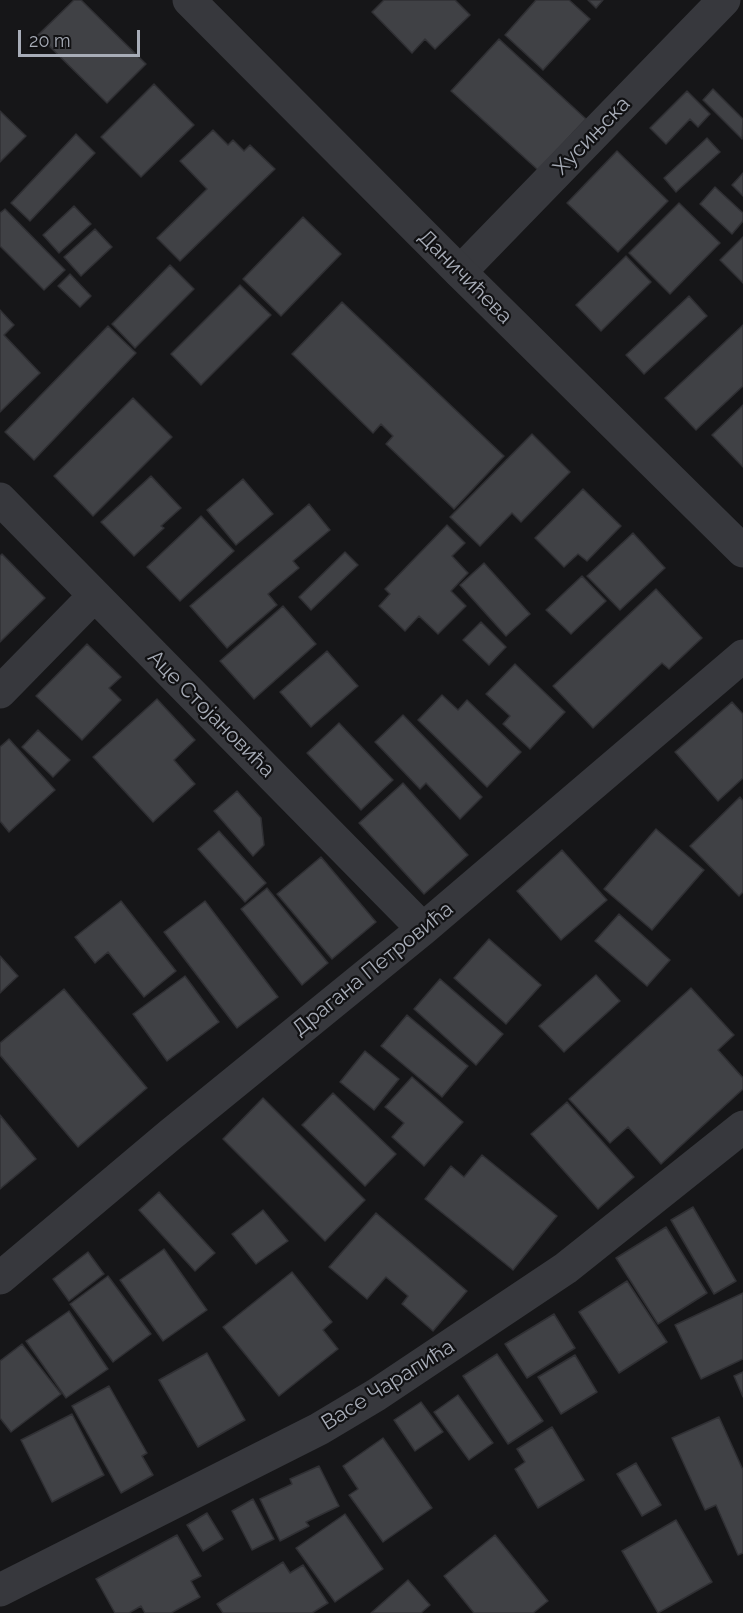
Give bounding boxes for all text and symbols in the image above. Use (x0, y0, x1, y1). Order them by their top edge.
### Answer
scale bar (21, 18, 142, 56)
text: 20 m (29, 30, 71, 51)
street label: Хусињска (549, 92, 635, 180)
street label: Даничићева (413, 225, 517, 329)
street label: Аце Стојановића (142, 645, 280, 783)
street label: Драгана Петровића (288, 896, 458, 1042)
street label: Васе Чарапића (317, 1334, 459, 1436)

